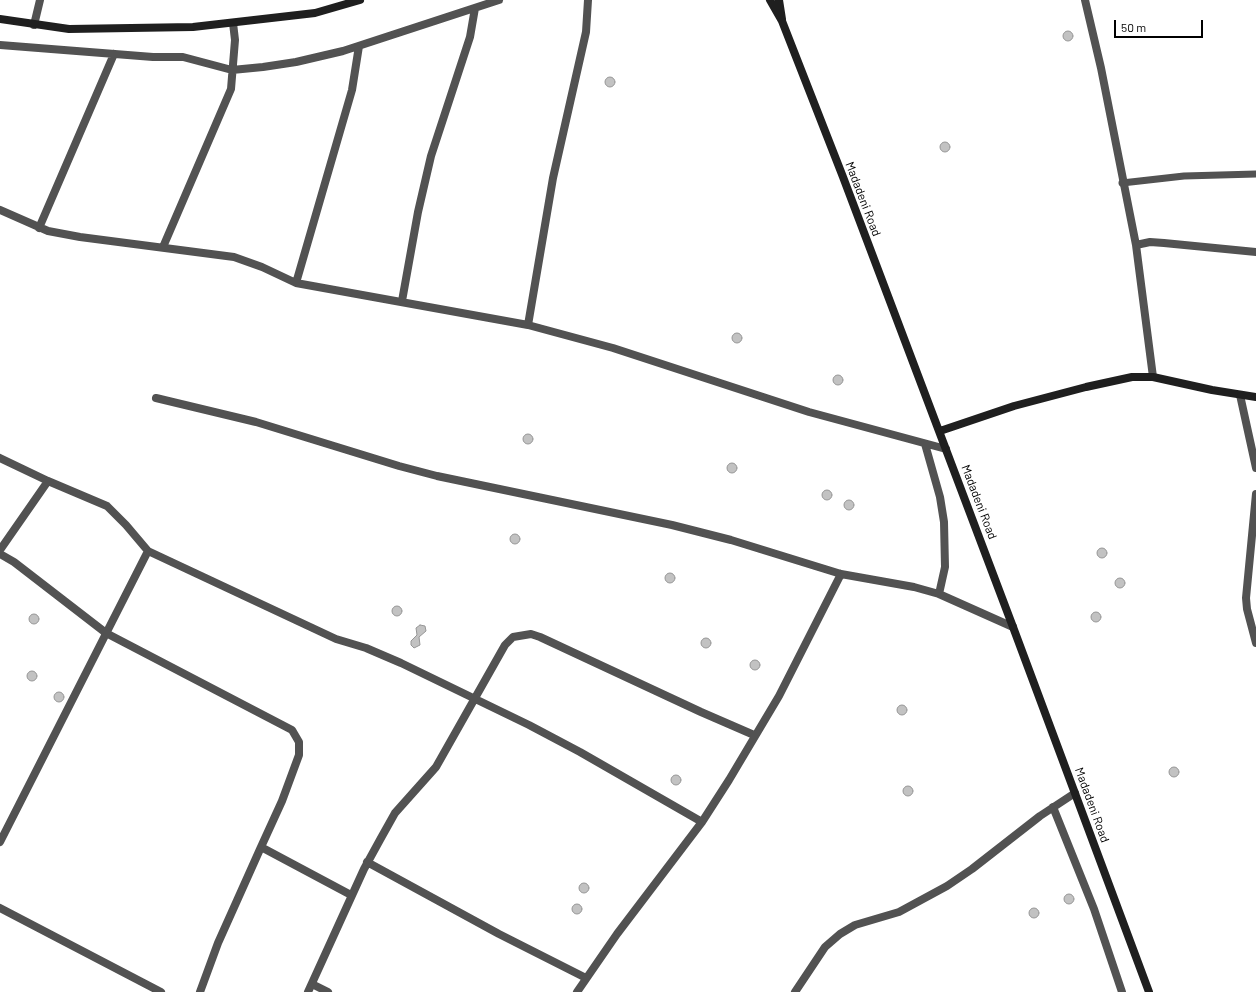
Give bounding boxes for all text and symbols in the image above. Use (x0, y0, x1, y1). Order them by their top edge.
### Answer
scale bar (1116, 12, 1205, 38)
text: 50 m (1121, 20, 1146, 34)
street label: Madadeni Road (842, 160, 884, 238)
street label: Madadeni Road (958, 463, 1000, 541)
street label: Madadeni Road (1072, 766, 1112, 844)

